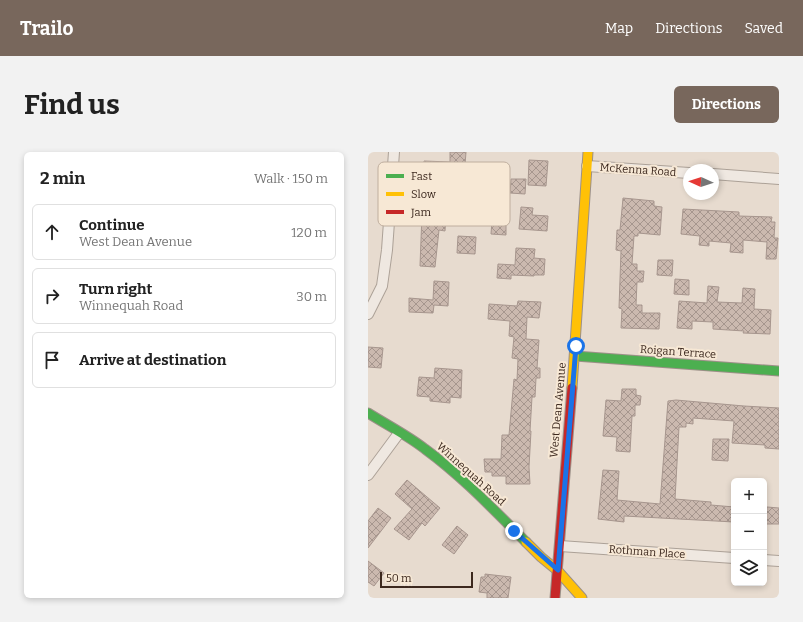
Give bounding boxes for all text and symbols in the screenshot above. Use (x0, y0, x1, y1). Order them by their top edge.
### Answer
text: Trailo (20, 17, 73, 40)
text: Map (605, 20, 633, 37)
text: Directions (655, 20, 723, 37)
text: Saved (745, 20, 783, 37)
button: Directions (674, 86, 779, 123)
text: Find us (24, 88, 120, 121)
street label: McKenna Road (599, 161, 677, 179)
legend (378, 162, 510, 226)
north arrow (683, 164, 719, 200)
text: 2 min (40, 168, 85, 189)
text: Fast (411, 170, 432, 183)
text: Walk · 150 m (254, 171, 328, 186)
text: Slow (411, 188, 436, 201)
text: Jam (410, 206, 431, 219)
text: Continue (79, 216, 145, 234)
icon: ahead (41, 221, 63, 243)
text: 120 m (291, 225, 327, 240)
text: West Dean Avenue (79, 234, 192, 249)
text: Turn right (79, 280, 152, 298)
icon: right (41, 285, 63, 307)
text: 30 m (296, 289, 327, 304)
text: Winnequah Road (79, 298, 183, 313)
route start (567, 337, 585, 355)
street label: Roigan Terrace (639, 343, 717, 361)
icon: arrive (41, 349, 63, 371)
text: Arrive at destination (79, 351, 226, 369)
street label: West Dean Avenue (547, 362, 569, 458)
street label: Winnequah Road (434, 440, 508, 509)
map controls (731, 478, 767, 586)
button: + (731, 478, 767, 514)
button: − (731, 514, 767, 550)
route end (505, 522, 523, 540)
street label: Rothman Place (608, 543, 686, 561)
button: layers (731, 550, 767, 586)
scale bar (380, 570, 473, 589)
text: 50 m (386, 572, 412, 585)

